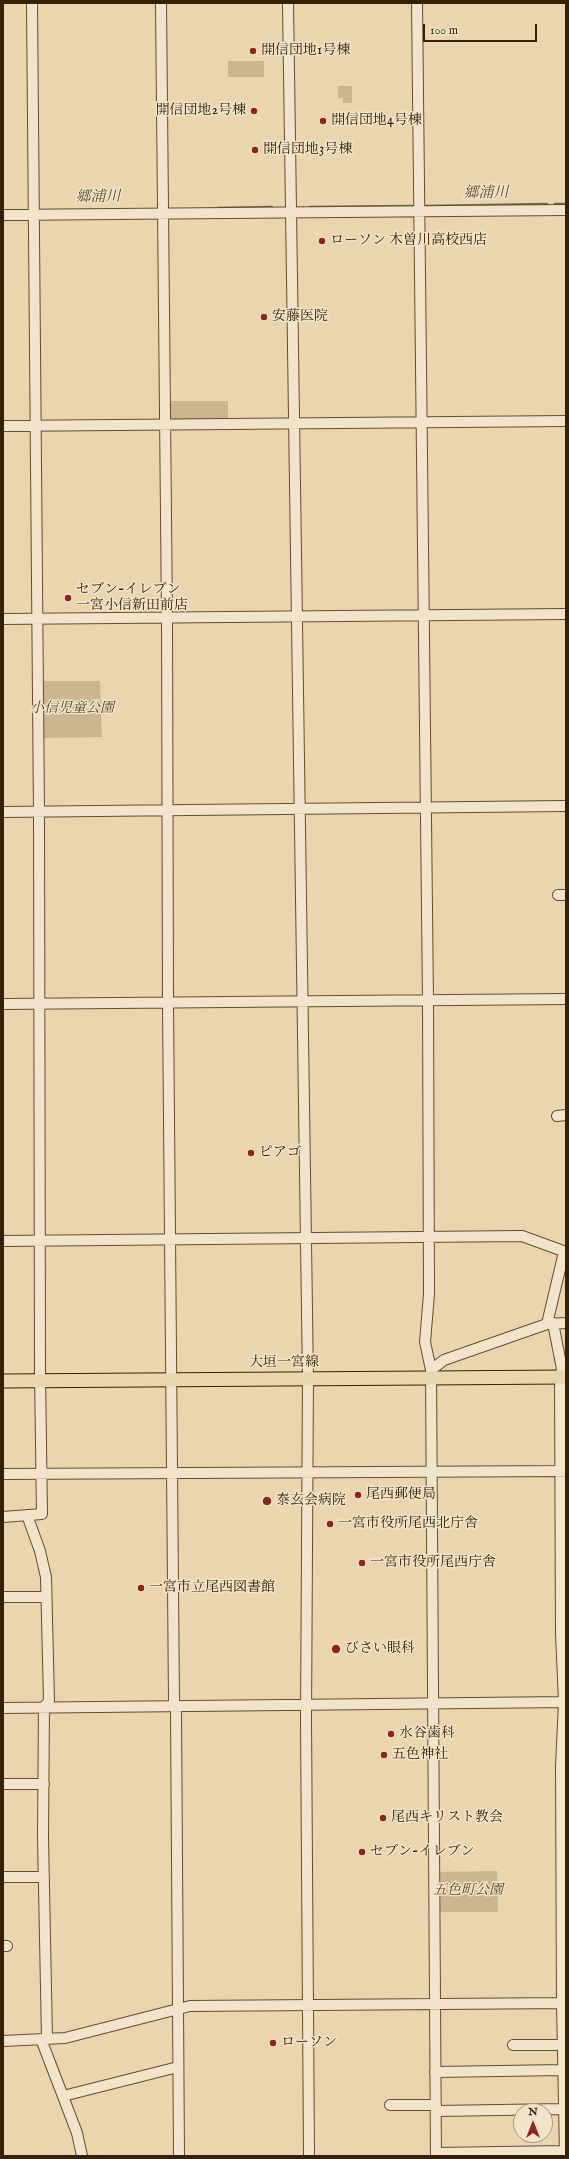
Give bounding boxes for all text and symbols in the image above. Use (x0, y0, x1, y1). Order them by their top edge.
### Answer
scale bar (425, 16, 539, 42)
text: 100 m (430, 23, 458, 38)
place label: 開信団地1号棟 (261, 43, 350, 59)
marker: 開信団地1号棟 (248, 46, 258, 56)
place label: 開信団地2号棟 (155, 103, 246, 119)
marker: 開信団地2号棟 (249, 106, 259, 116)
place label: 開信団地4号棟 (331, 113, 422, 129)
marker: 開信団地4号棟 (318, 116, 328, 126)
place label: 開信団地3号棟 (263, 142, 352, 158)
marker: 開信団地3号棟 (250, 145, 260, 155)
water label: 郷浦川 (463, 185, 509, 203)
water label: 郷浦川 (75, 189, 121, 207)
place label: ローソン 木曽川高校西店 (330, 233, 487, 249)
marker: ローソン 木曽川高校西店 (317, 236, 327, 246)
place label: 安藤医院 (272, 309, 328, 325)
marker: 安藤医院 (259, 312, 269, 322)
place label: セブン-イレブン 一宮小信新田前店 (76, 582, 188, 614)
marker: セブン-イレブン 一宮小信新田前店 (63, 593, 73, 603)
park label: 小信児童公園 (30, 701, 114, 717)
place label: ピアゴ (259, 1145, 301, 1161)
marker: ピアゴ (246, 1148, 256, 1158)
street label: 大垣一宮線 (249, 1355, 319, 1371)
place label: 尾西郵便局 (366, 1487, 436, 1503)
marker: 尾西郵便局 (353, 1490, 363, 1500)
place label: 泰玄会病院 (276, 1493, 346, 1509)
marker: 泰玄会病院 (261, 1495, 273, 1507)
place label: 一宮市役所尾西北庁舎 (338, 1516, 478, 1532)
marker: 一宮市役所尾西北庁舎 (325, 1519, 335, 1529)
place label: 一宮市役所尾西庁舎 (370, 1555, 496, 1571)
marker: 一宮市役所尾西庁舎 (357, 1558, 367, 1568)
place label: 一宮市立尾西図書館 (149, 1580, 275, 1596)
marker: 一宮市立尾西図書館 (136, 1583, 146, 1593)
place label: びさい眼科 (345, 1641, 415, 1657)
marker: びさい眼科 (330, 1643, 342, 1655)
place label: 水谷歯科 (399, 1726, 455, 1742)
marker: 水谷歯科 (386, 1729, 396, 1739)
place label: 五色神社 (392, 1747, 448, 1763)
marker: 五色神社 (379, 1750, 389, 1760)
place label: 尾西キリスト教会 (391, 1810, 503, 1826)
marker: 尾西キリスト教会 (378, 1813, 388, 1823)
place label: セブン-イレブン (370, 1844, 475, 1860)
marker: セブン-イレブン (357, 1847, 367, 1857)
park label: 五色町公園 (433, 1883, 503, 1899)
place label: ローソン (281, 2035, 337, 2051)
marker: ローソン (268, 2038, 278, 2048)
north arrow (513, 2103, 553, 2143)
text: N (528, 2105, 538, 2119)

